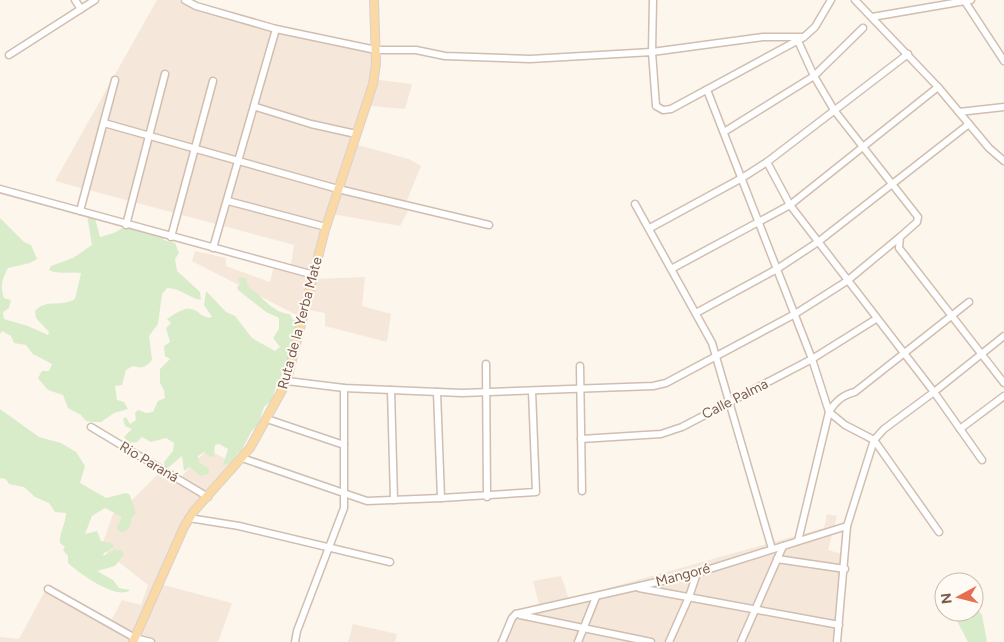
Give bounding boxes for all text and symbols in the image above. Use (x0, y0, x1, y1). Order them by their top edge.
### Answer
street label: Ruta de la Yerba Mate (274, 255, 326, 391)
street label: Calle Palma (699, 375, 771, 423)
street label: Rio Paraná (117, 438, 181, 486)
street label: Mangoré (654, 560, 712, 590)
north arrow (934, 572, 984, 622)
text: N (937, 592, 956, 605)

